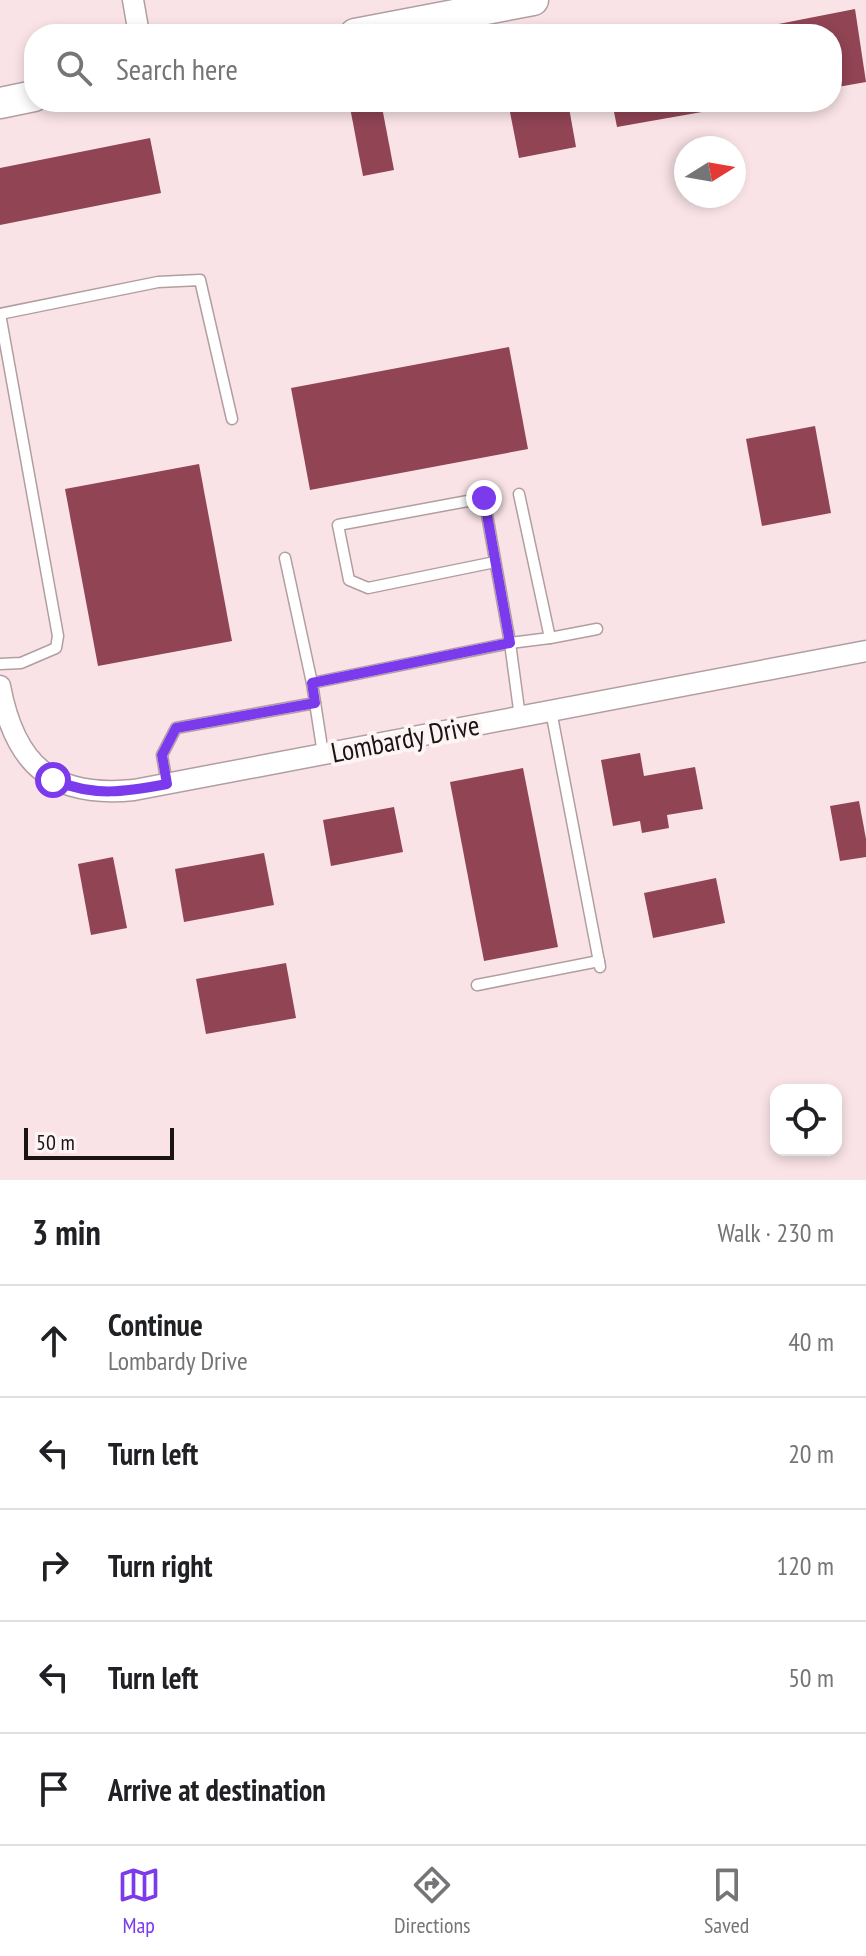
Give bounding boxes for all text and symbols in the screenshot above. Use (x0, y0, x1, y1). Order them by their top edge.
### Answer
search box (24, 24, 842, 112)
icon: search (52, 46, 96, 90)
text: Search here (116, 49, 238, 88)
north arrow (674, 136, 746, 208)
route end (466, 480, 502, 516)
street label: Lombardy Drive (328, 705, 482, 771)
route start (35, 762, 71, 798)
map controls (770, 1084, 842, 1156)
button: locate (770, 1084, 842, 1156)
scale bar (24, 1124, 174, 1160)
text: 50 m (36, 1128, 75, 1156)
text: 3 min (32, 1210, 101, 1254)
text: Walk · 230 m (717, 1216, 834, 1249)
text: Continue (108, 1305, 203, 1344)
icon: ahead (32, 1319, 76, 1363)
text: 40 m (788, 1325, 834, 1358)
text: Lombardy Drive (108, 1344, 248, 1377)
icon: left (32, 1431, 76, 1475)
text: Turn left (108, 1434, 198, 1473)
text: 20 m (788, 1437, 834, 1470)
icon: right (32, 1543, 76, 1587)
text: Turn right (108, 1546, 212, 1585)
text: 120 m (776, 1549, 834, 1582)
icon: left (32, 1655, 76, 1699)
text: Turn left (108, 1658, 198, 1697)
text: 50 m (788, 1661, 834, 1694)
icon: arrive (32, 1767, 76, 1811)
text: Arrive at destination (108, 1770, 326, 1809)
tab: Map (117, 1863, 161, 1939)
tab: Directions (394, 1863, 471, 1939)
tab: Saved (704, 1863, 749, 1939)

